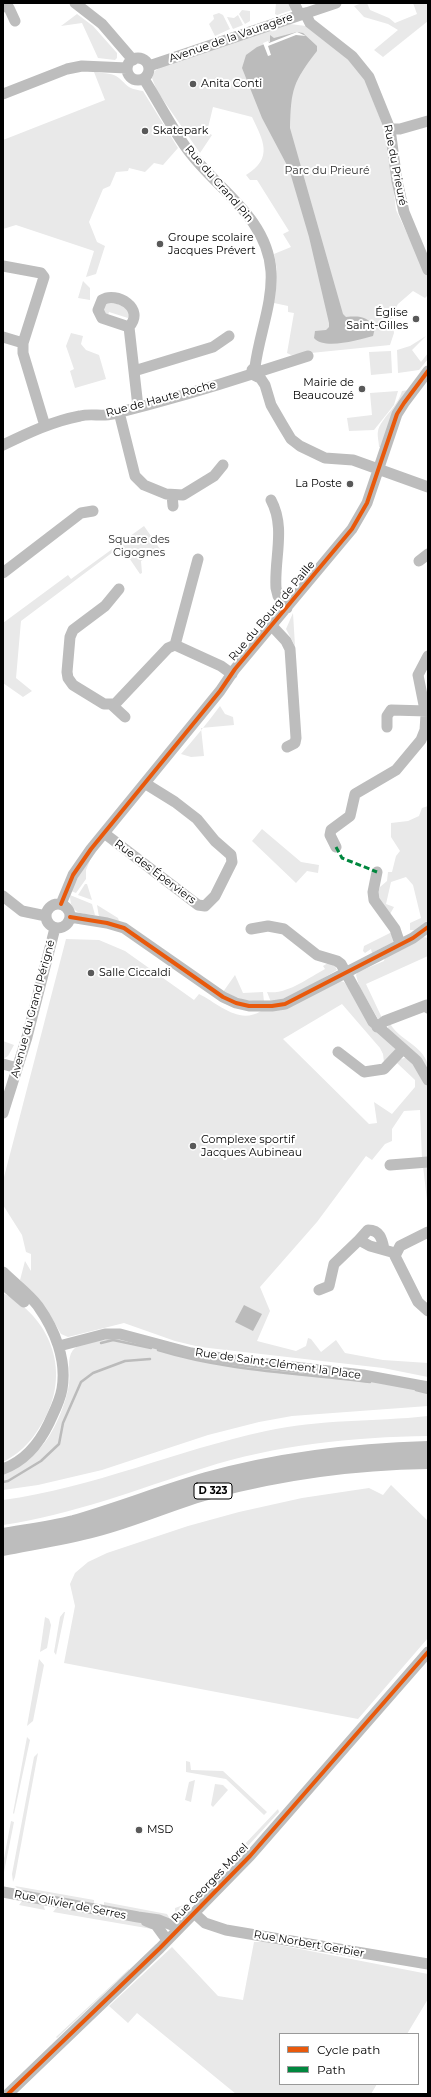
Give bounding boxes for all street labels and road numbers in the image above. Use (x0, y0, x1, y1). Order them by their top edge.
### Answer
street label: Avenue de la Vauragère (167, 11, 295, 65)
street label: Rue du Prieuré (381, 123, 409, 207)
street label: Rue du Grand Pin (182, 143, 256, 225)
street label: Rue de Haute Roche (104, 378, 218, 420)
street label: Rue du Bourg de Paille (226, 558, 318, 664)
street label: Rue des Éperviers (112, 837, 198, 907)
street label: Avenue du Grand Périgné (8, 939, 58, 1079)
street label: Rue de Saint-Clément la Place (194, 1346, 362, 1382)
road number: D 323 (194, 1483, 232, 1499)
street label: Rue Georges Morel (169, 1841, 251, 1925)
street label: Rue Olivier de Serres (13, 1888, 127, 1922)
street label: Rue Norbert Gerbier (253, 1928, 365, 1960)

